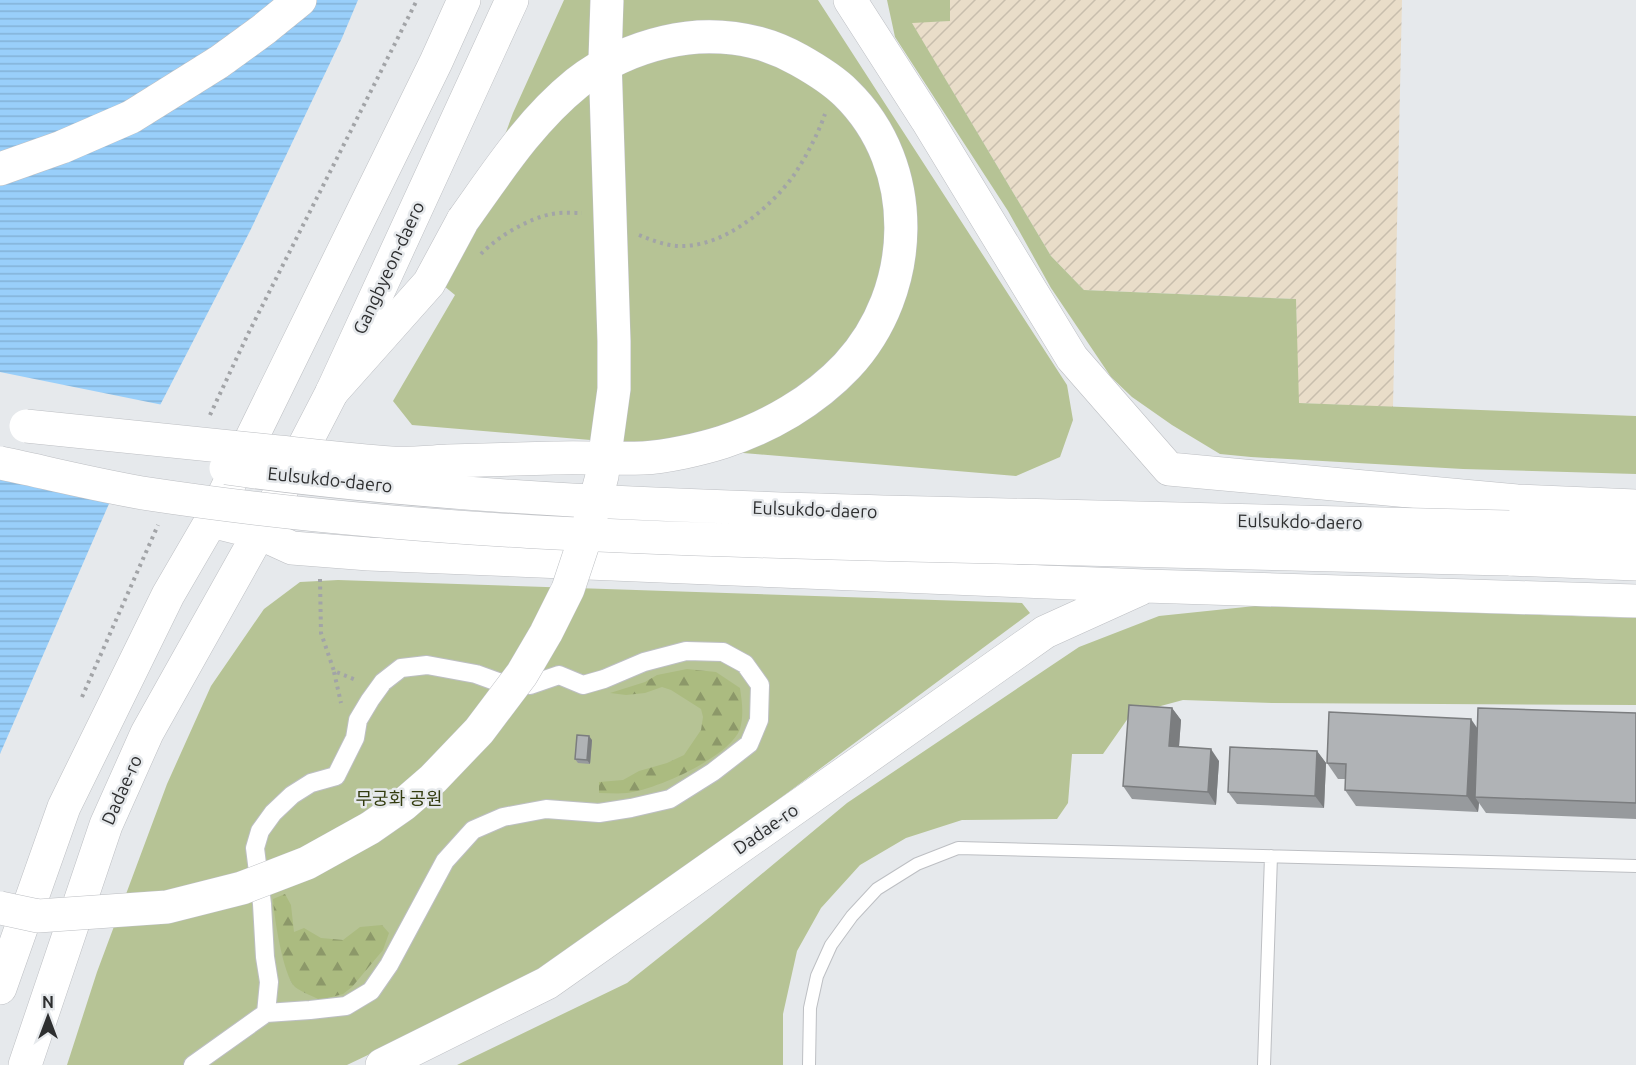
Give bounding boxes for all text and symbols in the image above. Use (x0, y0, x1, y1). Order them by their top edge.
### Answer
street label: Gangbyeon-daero (349, 198, 428, 337)
street label: Eulsukdo-daero (267, 463, 393, 495)
street label: Eulsukdo-daero (752, 497, 878, 521)
street label: Eulsukdo-daero (1237, 510, 1363, 532)
street label: Dadae-ro (97, 752, 145, 828)
park label: 무궁화 공원 (356, 788, 442, 808)
street label: Dadae-ro (729, 799, 802, 858)
north arrow (18, 987, 78, 1047)
text: N (42, 993, 54, 1011)

